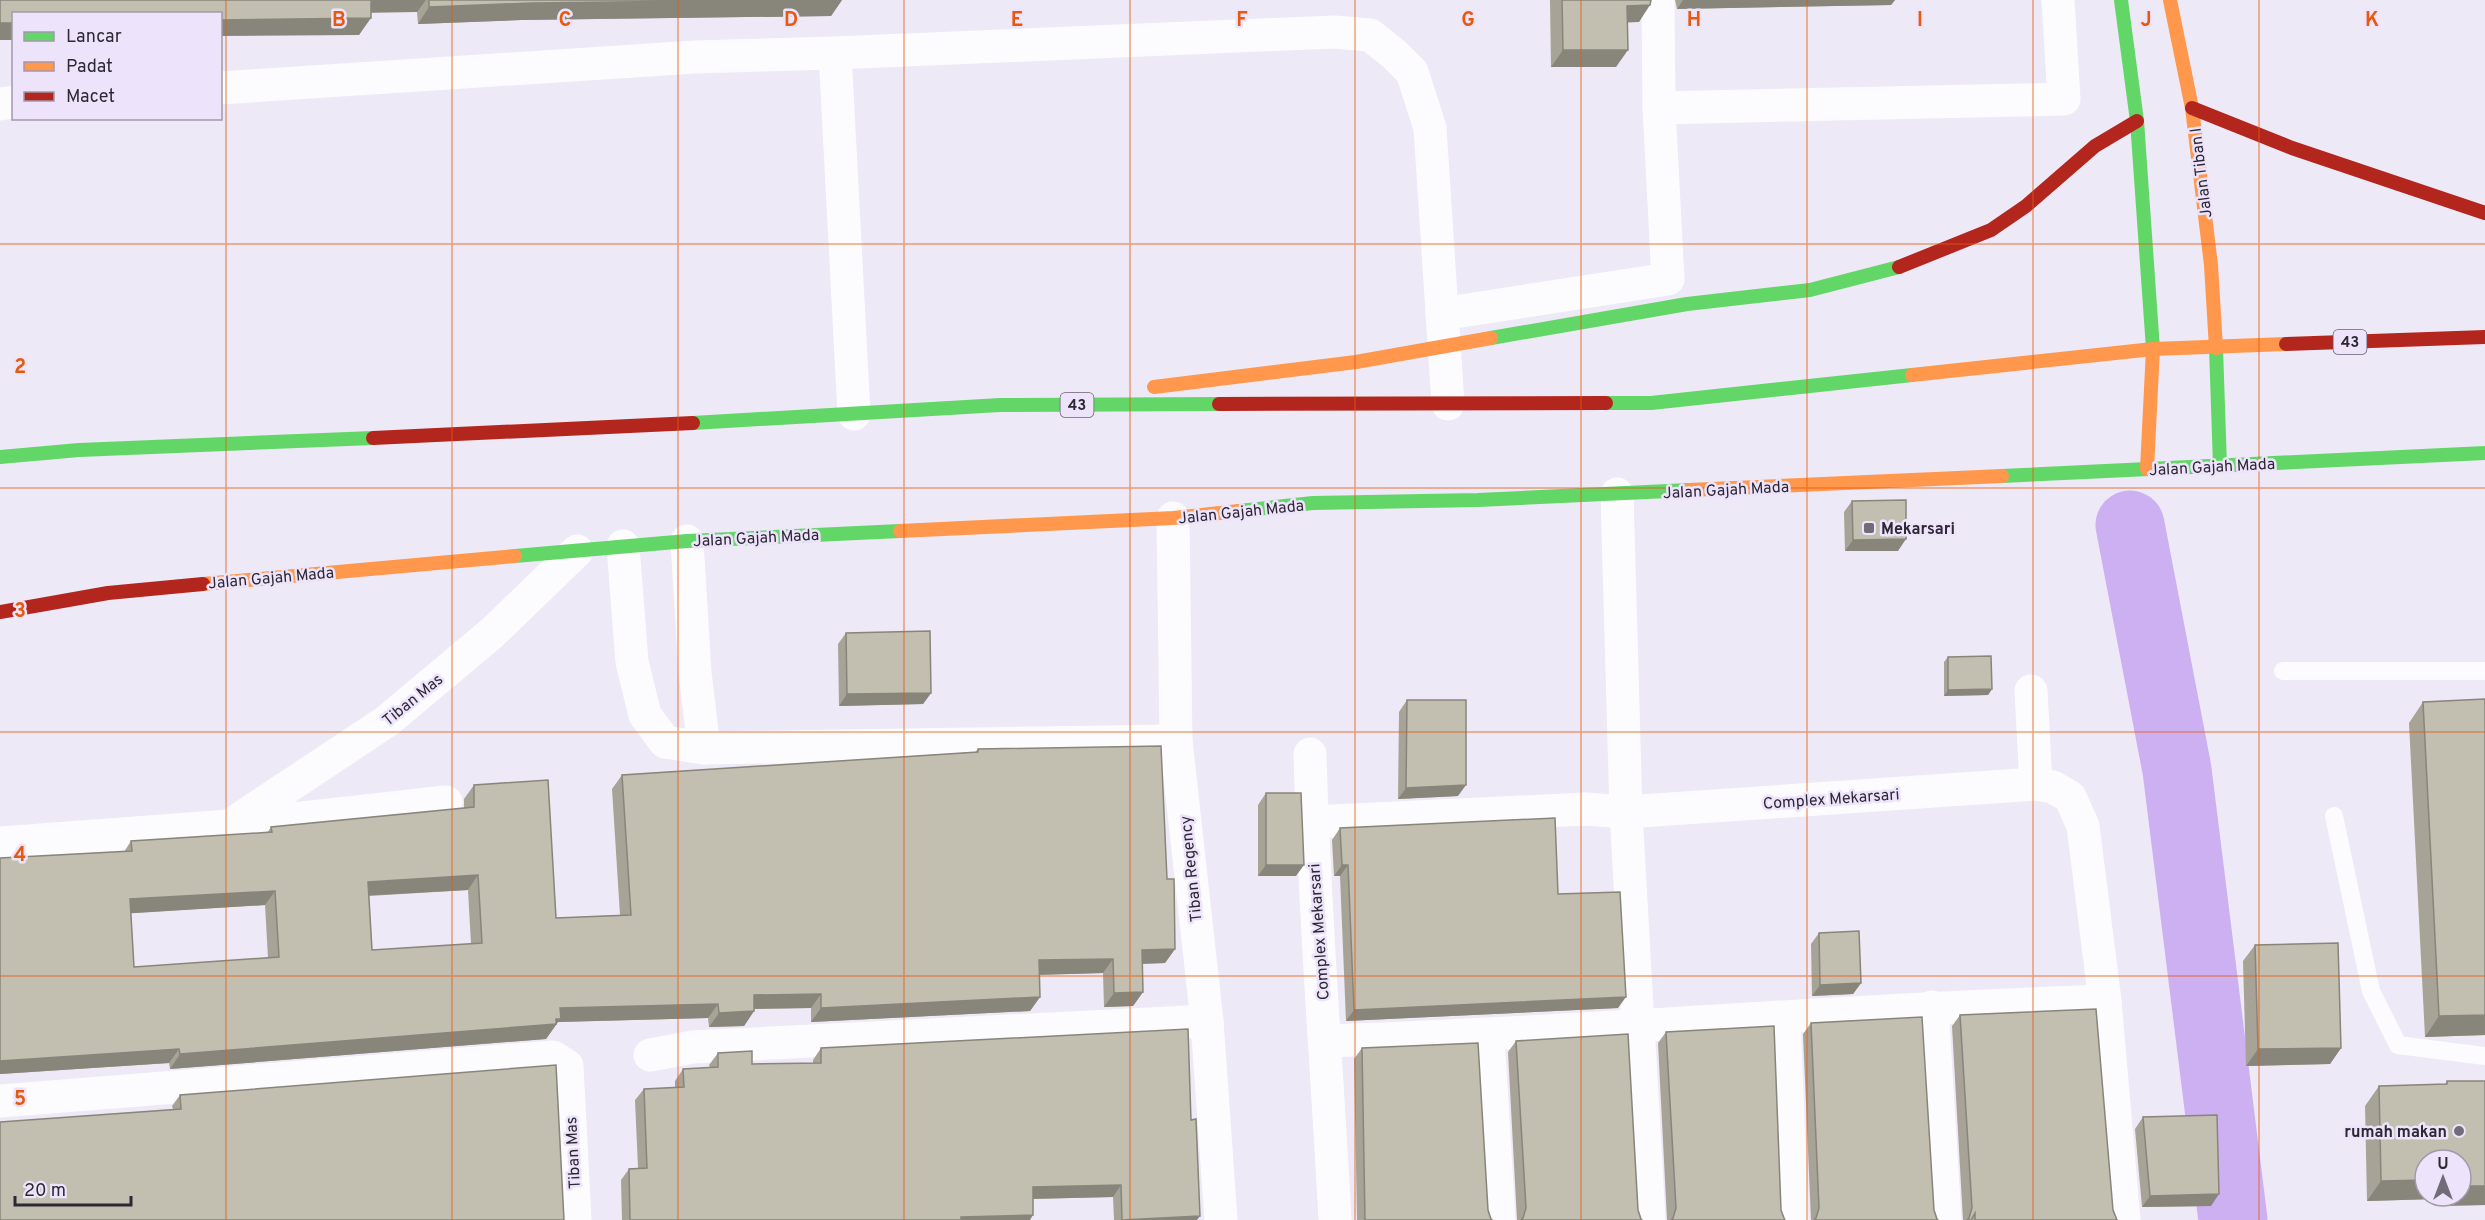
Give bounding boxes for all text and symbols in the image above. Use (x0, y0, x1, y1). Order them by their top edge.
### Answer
text: B (332, 8, 346, 34)
text: C (559, 8, 571, 34)
text: D (784, 8, 798, 34)
text: E (1011, 8, 1023, 34)
text: F (1236, 8, 1248, 34)
text: G (1461, 8, 1475, 34)
text: H (1687, 8, 1701, 34)
text: I (1917, 8, 1923, 34)
text: J (2140, 8, 2152, 34)
text: K (2365, 8, 2379, 34)
legend (12, 12, 222, 120)
text: Lancar (66, 26, 122, 49)
text: Padat (66, 56, 113, 79)
text: Macet (66, 86, 115, 109)
street label: Jalan Tiban I (2187, 127, 2217, 219)
road number: 43 (2334, 330, 2366, 354)
text: 2 (14, 355, 26, 381)
road number: 43 (1060, 393, 1094, 417)
street label: Jalan Gajah Mada (2148, 455, 2276, 481)
street label: Jalan Gajah Mada (1662, 478, 1790, 504)
street label: Jalan Gajah Mada (1177, 496, 1305, 530)
place label: Mekarsari (1881, 520, 1955, 540)
marker: Mekarsari (1862, 521, 1876, 535)
street label: Jalan Gajah Mada (692, 526, 820, 552)
street label: Jalan Gajah Mada (207, 564, 335, 594)
text: 3 (14, 599, 26, 625)
street label: Tiban Mas (379, 670, 448, 731)
street label: Complex Mekarsari (1762, 785, 1900, 815)
street label: Tiban Regency (1176, 815, 1208, 923)
text: 4 (14, 843, 26, 869)
street label: Complex Mekarsari (1305, 863, 1335, 1001)
text: 5 (14, 1087, 26, 1113)
street label: Tiban Mas (562, 1116, 586, 1190)
place label: rumah makan (2344, 1123, 2447, 1143)
marker: rumah makan (2452, 1124, 2466, 1138)
north arrow (2413, 1148, 2473, 1208)
text: U (2437, 1155, 2449, 1175)
scale bar (15, 1169, 130, 1207)
text: 20 m (24, 1180, 66, 1203)

